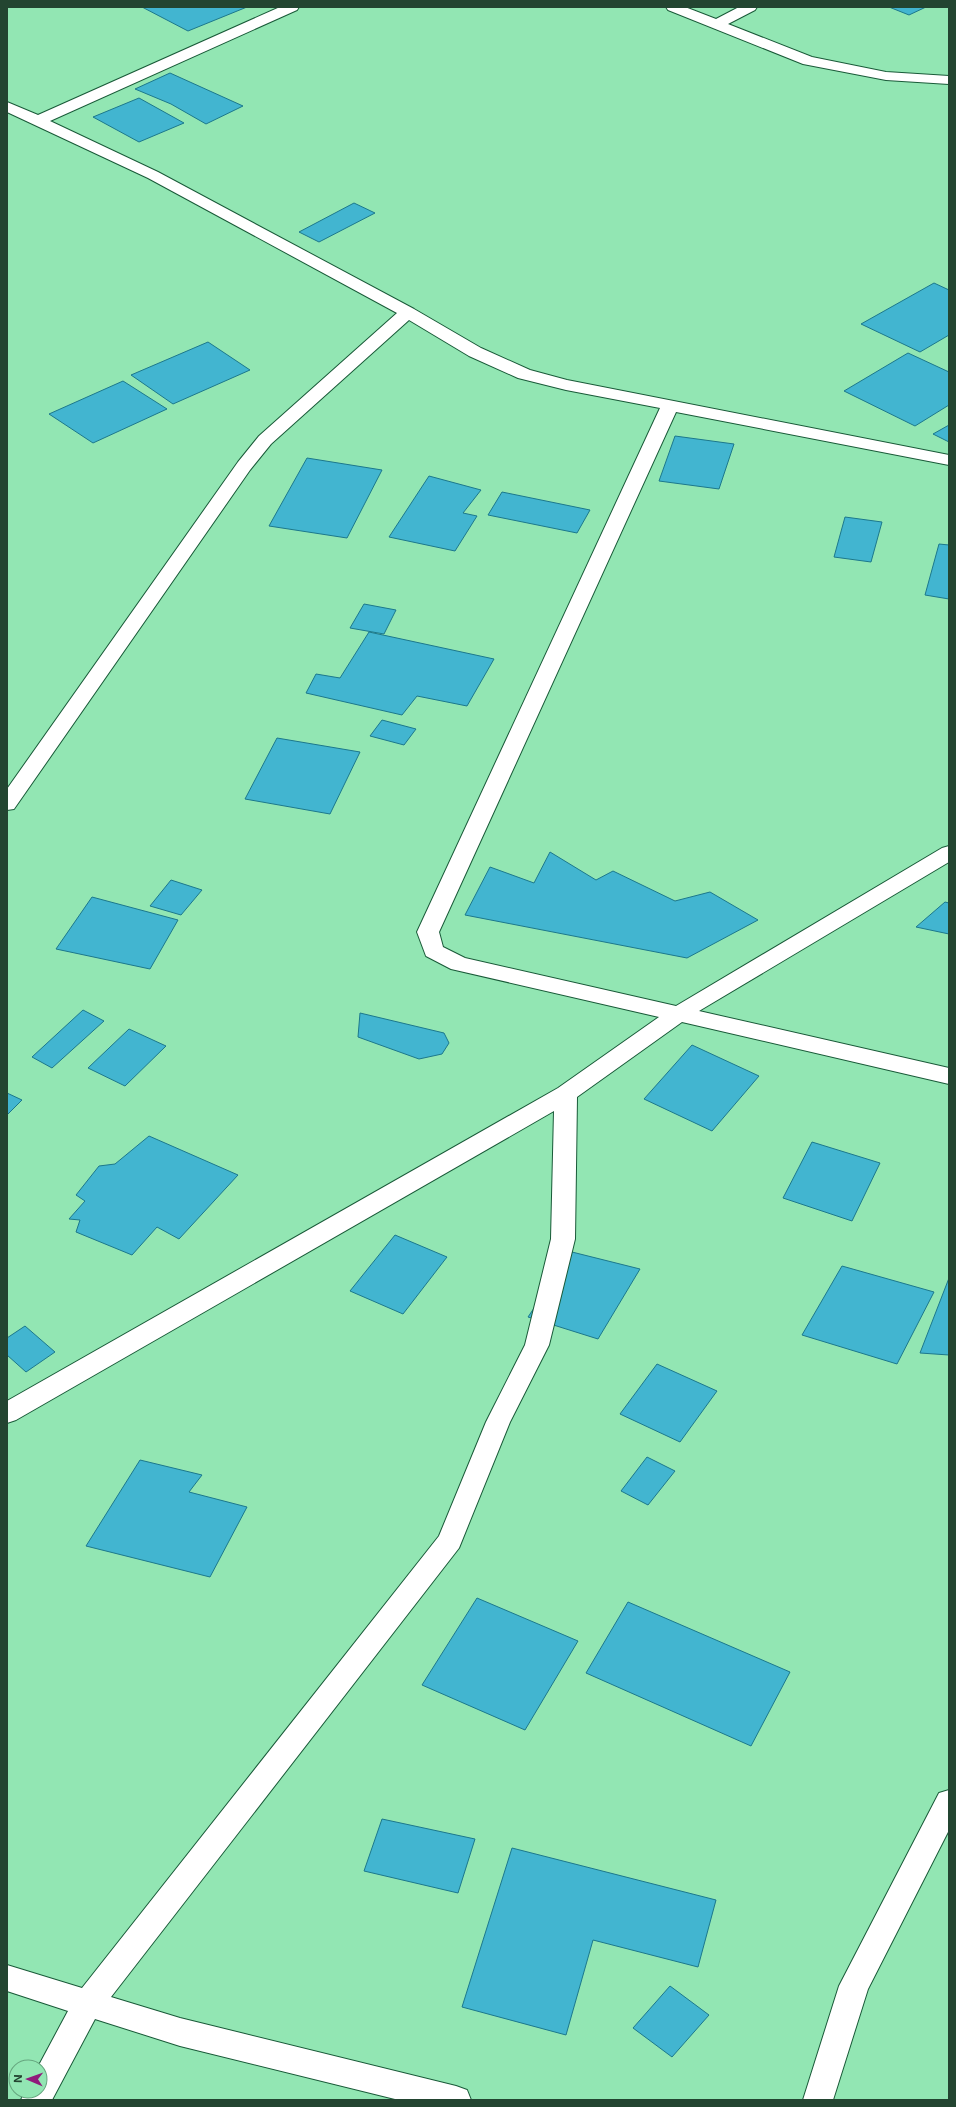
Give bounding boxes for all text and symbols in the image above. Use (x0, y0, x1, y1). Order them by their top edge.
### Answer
north arrow (8, 2059, 48, 2099)
text: N (11, 2074, 25, 2083)

